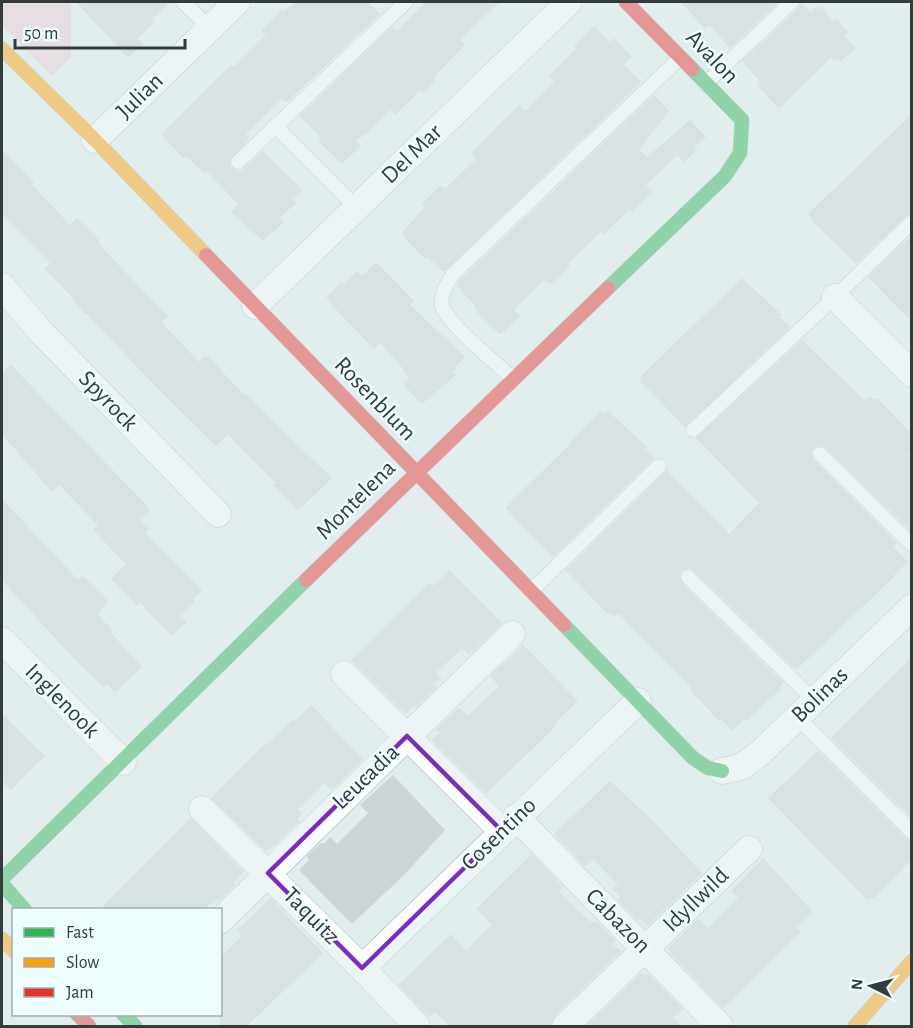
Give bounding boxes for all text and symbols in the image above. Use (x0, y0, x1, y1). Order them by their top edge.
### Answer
scale bar (15, 12, 184, 50)
text: 50 m (24, 25, 58, 43)
street label: Avalon (681, 26, 743, 88)
street label: Julian (112, 68, 168, 124)
street label: Del Mar (377, 120, 447, 188)
street label: Rosenblum (330, 353, 420, 445)
street label: Spyrock (74, 366, 142, 436)
street label: Montelena (312, 456, 400, 544)
street label: Inglenook (20, 659, 104, 743)
street label: Bolinas (787, 663, 853, 727)
street label: Leucadia (328, 740, 404, 814)
street label: Cosentino (457, 793, 541, 875)
street label: Idyllwild (659, 863, 733, 937)
street label: Taquitz (278, 883, 344, 949)
street label: Cabazon (581, 884, 655, 958)
legend (12, 908, 222, 1016)
text: Fast (66, 924, 94, 942)
text: Slow (66, 954, 99, 972)
north arrow (841, 956, 901, 1016)
text: N (849, 978, 866, 991)
text: Jam (66, 984, 94, 1002)

